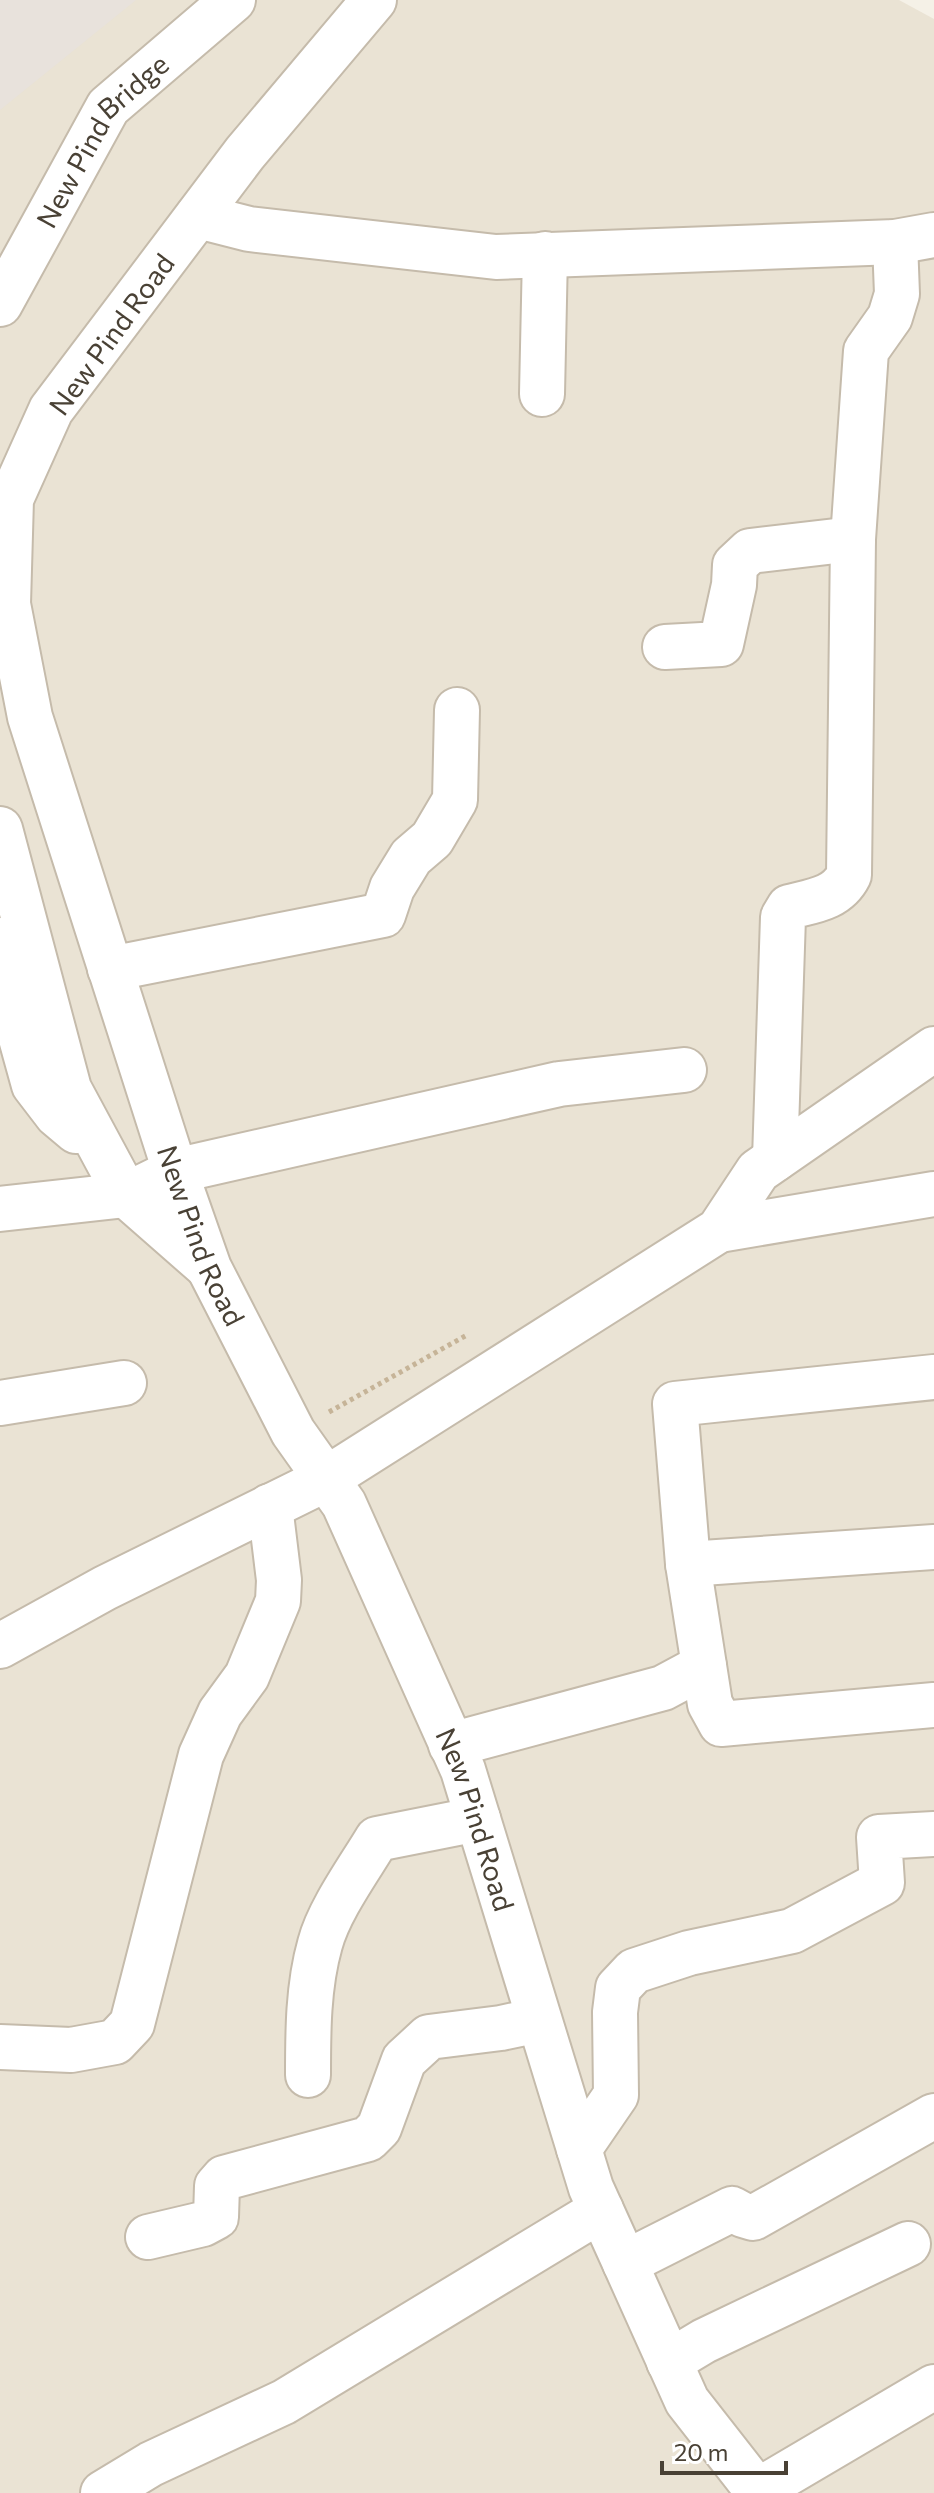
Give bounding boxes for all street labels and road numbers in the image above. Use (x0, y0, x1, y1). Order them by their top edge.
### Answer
street label: New Pind Bridge (28, 46, 175, 233)
street label: New Pind Road (41, 247, 181, 421)
street label: New Pind Road (151, 1141, 253, 1331)
street label: New Pind Road (429, 1722, 522, 1915)

